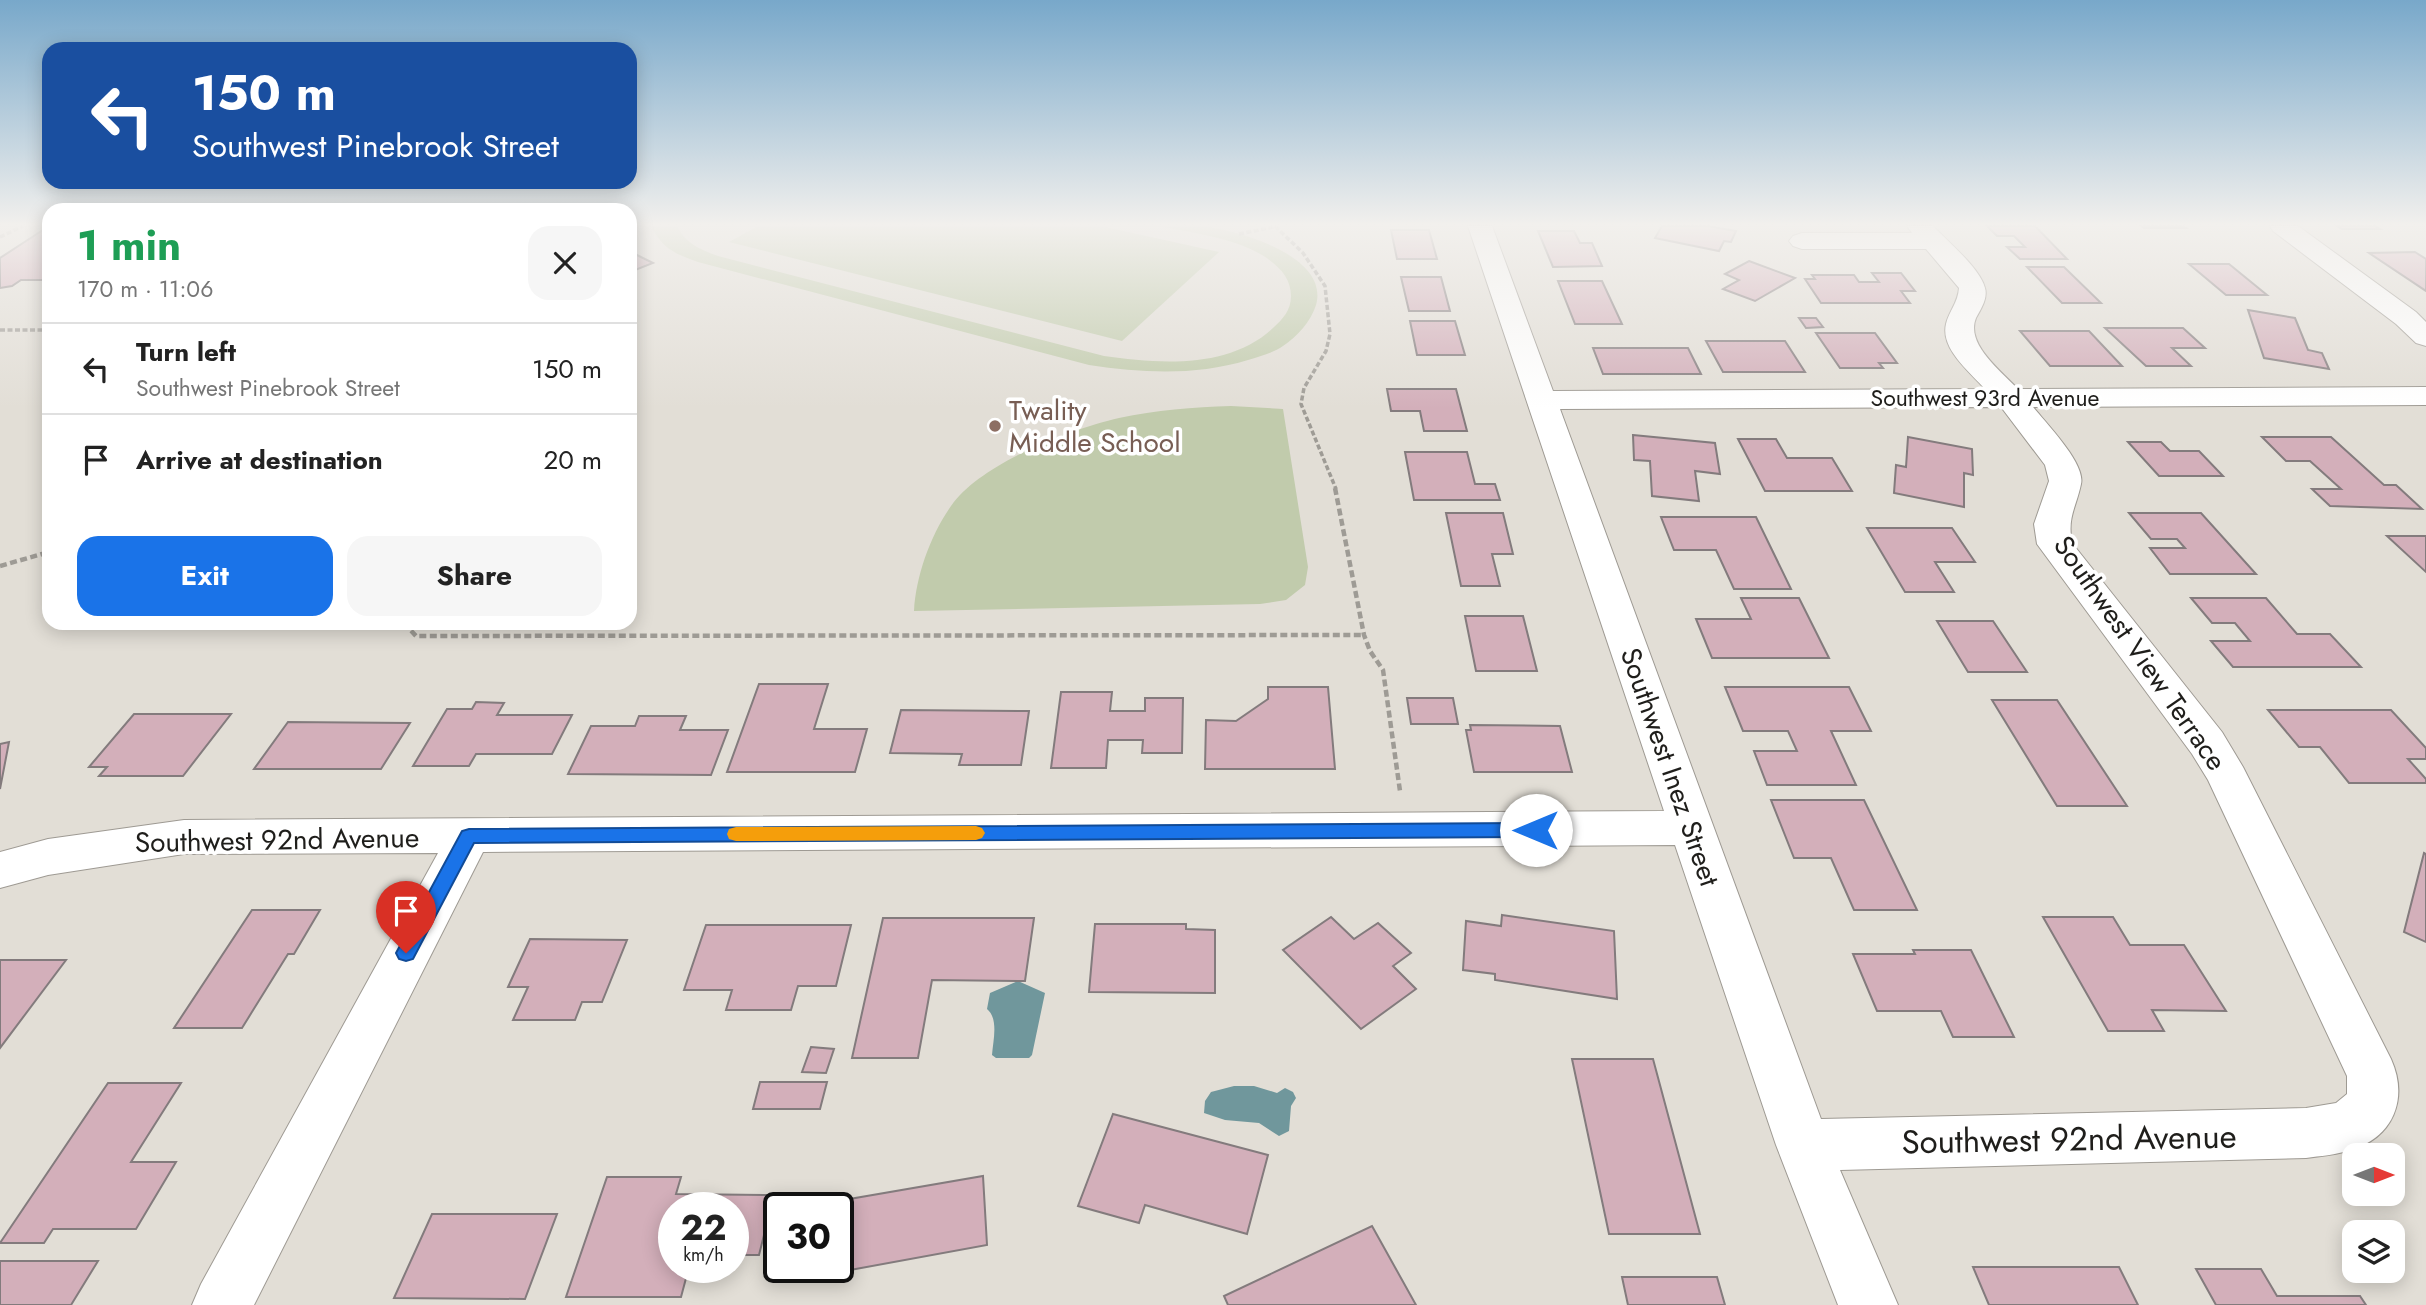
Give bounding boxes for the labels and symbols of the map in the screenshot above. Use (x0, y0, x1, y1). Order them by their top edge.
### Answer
street label: Southwest 93rd Avenue (1871, 381, 2100, 415)
place label: Twality Middle School (1009, 390, 1181, 463)
marker: Twality Middle School (987, 418, 1003, 434)
street label: Southwest View Terrace (2043, 527, 2237, 779)
street label: Southwest Inez Street (1610, 642, 1730, 892)
position arrow (1499, 793, 1573, 867)
street label: Southwest 92nd Avenue (134, 817, 420, 863)
pin (376, 881, 436, 953)
street label: Southwest 92nd Avenue (1901, 1113, 2237, 1165)
north arrow (2342, 1143, 2404, 1206)
speed limit sign: 30 (763, 1192, 854, 1283)

